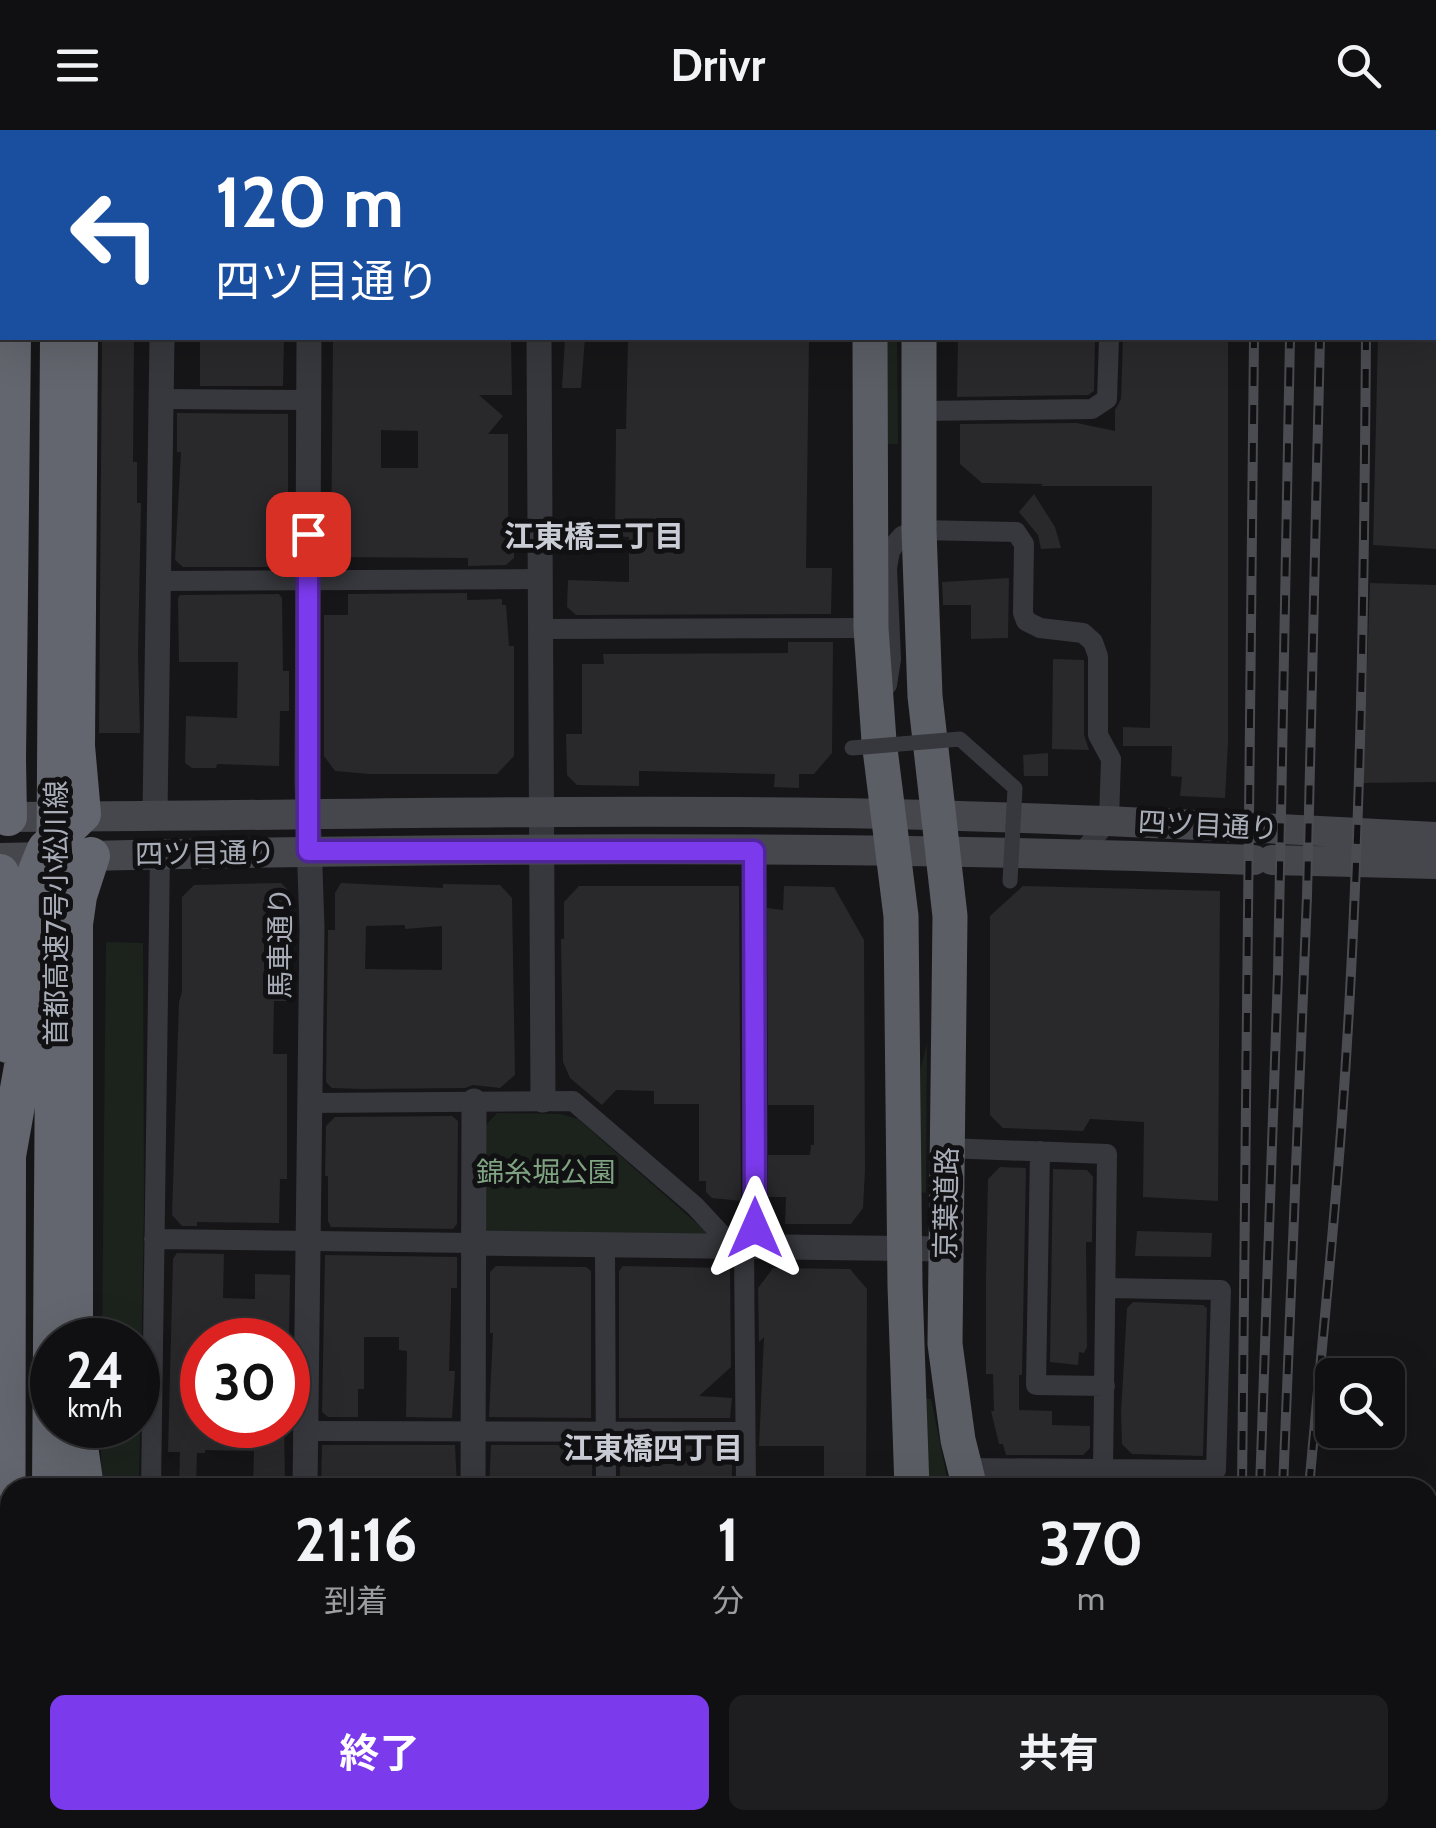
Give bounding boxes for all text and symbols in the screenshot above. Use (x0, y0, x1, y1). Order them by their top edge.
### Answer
icon: menu (50, 38, 105, 93)
text: Drivr (671, 38, 765, 92)
icon: search (1331, 38, 1386, 93)
text: 120 m (215, 159, 404, 245)
icon: left (50, 170, 180, 300)
text: 四ツ目通り (215, 254, 440, 308)
pin (266, 492, 351, 577)
icon: arrive (281, 507, 336, 562)
district label: 江東橋三丁目 (504, 518, 684, 555)
street label: 首都高速7号小松川線 (39, 780, 73, 1046)
street label: 四ツ目通り (1137, 804, 1279, 846)
street label: 四ツ目通り (135, 835, 275, 871)
street label: 馬車通り (263, 887, 297, 999)
street label: 京葉道路 (928, 1147, 964, 1259)
park label: 錦糸堀公園 (476, 1155, 616, 1189)
position arrow (703, 1176, 807, 1280)
speed limit sign: 30 (180, 1318, 310, 1448)
text: 24 (66, 1340, 124, 1401)
map controls (1315, 1358, 1405, 1448)
button: search (1315, 1358, 1405, 1448)
text: km/h (68, 1393, 122, 1423)
district label: 江東橋四丁目 (563, 1430, 743, 1467)
text: 21:16 (295, 1503, 418, 1576)
text: 1 (717, 1503, 739, 1576)
text: 370 (1039, 1507, 1143, 1580)
text: m (1077, 1579, 1105, 1618)
text: 到着 (324, 1581, 388, 1620)
text: 分 (712, 1581, 744, 1620)
button: 終了 (50, 1695, 709, 1810)
button: 共有 (729, 1695, 1388, 1810)

